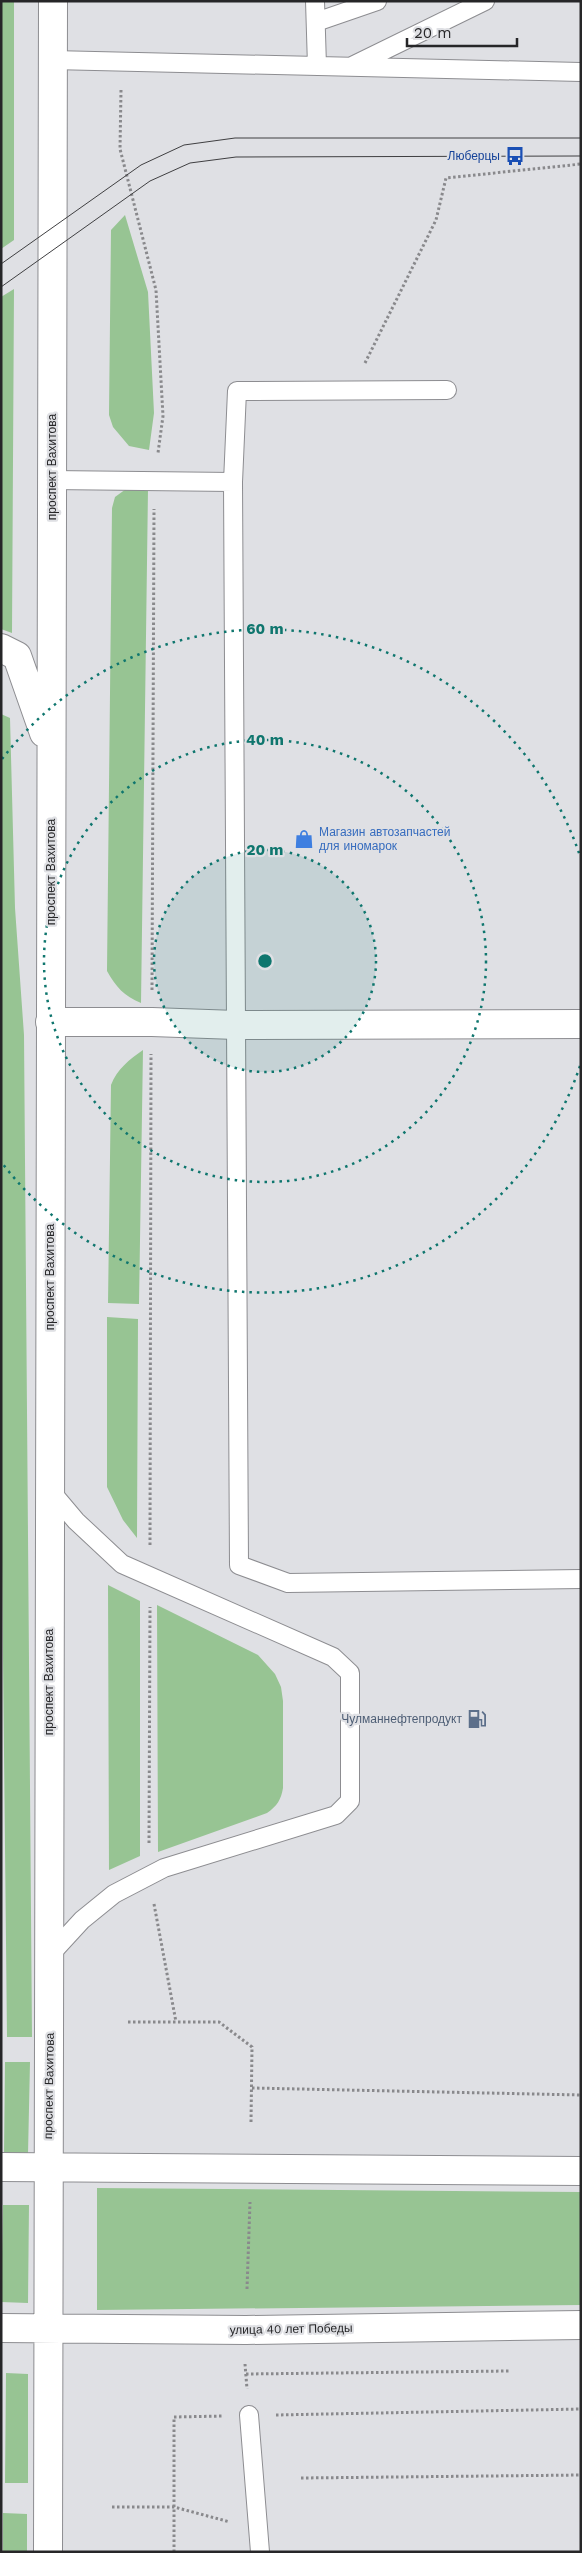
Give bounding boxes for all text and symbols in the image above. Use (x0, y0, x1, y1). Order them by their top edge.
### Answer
scale bar (407, 15, 517, 47)
text: 20 m (414, 24, 452, 42)
bus stop icon: Люберцы (504, 145, 526, 167)
place label: Люберцы (448, 149, 500, 163)
street label: проспект Вахитова (45, 414, 59, 520)
text: 60 m (246, 620, 284, 638)
text: 40 m (246, 731, 284, 749)
street label: проспект Вахитова (44, 819, 58, 925)
place label: Магазин автозапчастей для иномарок (319, 825, 450, 853)
shop icon: Магазин автозапчастей для иномарок (293, 828, 315, 850)
text: 20 m (246, 841, 284, 859)
centre of rings (256, 952, 274, 970)
street label: проспект Вахитова (43, 1224, 57, 1330)
street label: проспект Вахитова (42, 1629, 56, 1735)
fuel station icon: Чулманнефтепродукт (466, 1708, 488, 1730)
place label: Чулманнефтепродукт (341, 1712, 462, 1726)
street label: проспект Вахитова (41, 2032, 57, 2139)
street label: улица 40 лет Победы (229, 2321, 353, 2337)

